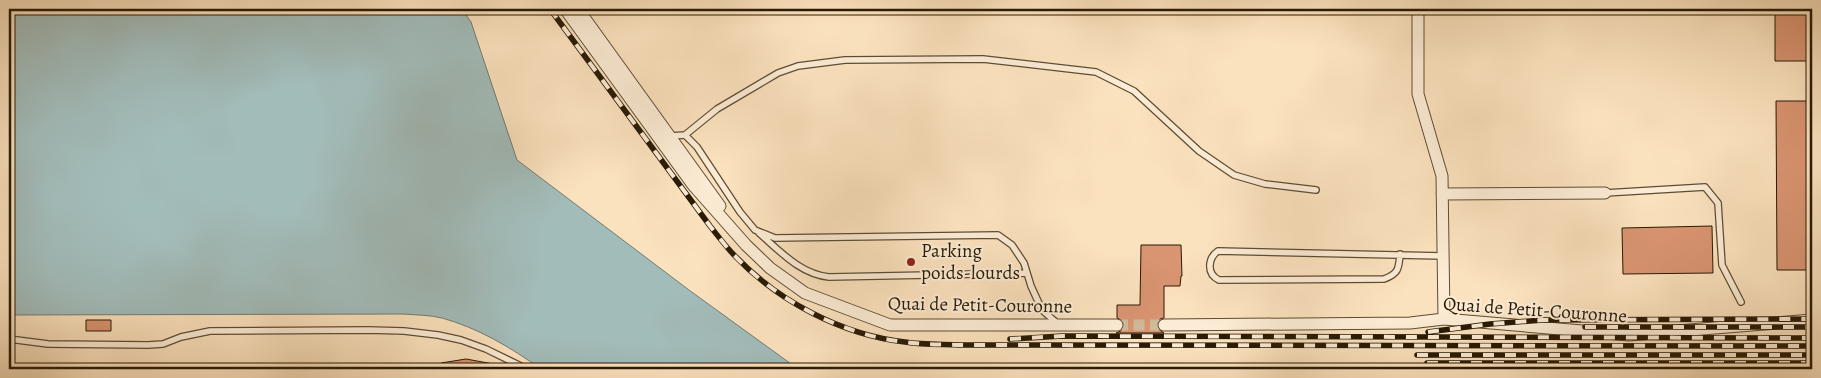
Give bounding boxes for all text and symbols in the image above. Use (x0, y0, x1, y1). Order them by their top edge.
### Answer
place label: Parking poids-lourds (921, 238, 1020, 286)
marker: Parking poids-lourds (905, 256, 917, 268)
street label: Quai de Petit-Couronne (888, 290, 1072, 320)
street label: Quai de Petit-Couronne (1442, 291, 1628, 329)

